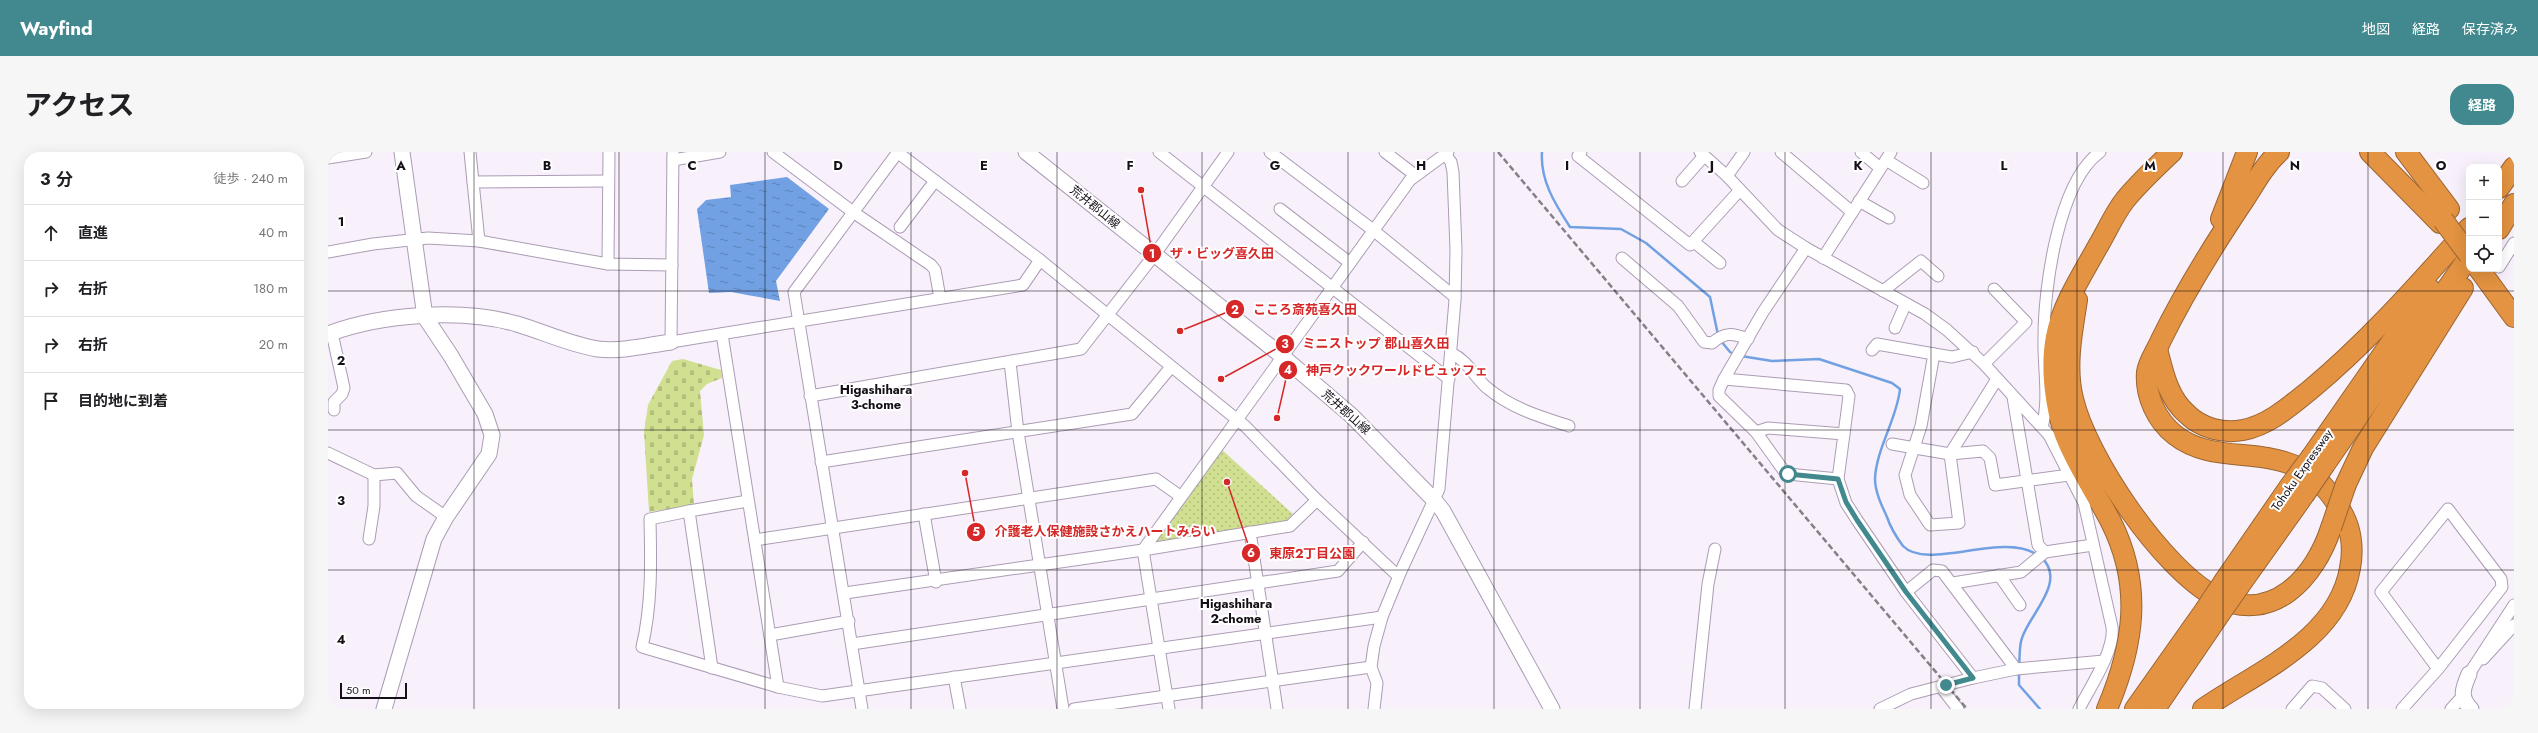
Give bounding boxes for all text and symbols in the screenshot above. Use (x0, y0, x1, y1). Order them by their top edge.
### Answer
text: Wayfind (20, 15, 93, 42)
text: 地図 (2362, 19, 2390, 39)
text: 経路 (2412, 19, 2440, 39)
text: 保存済み (2462, 19, 2518, 39)
button: 経路 (2450, 84, 2514, 125)
text: アクセス (24, 85, 135, 126)
text: A (395, 156, 406, 175)
text: B (543, 156, 552, 175)
text: C (687, 156, 697, 175)
text: D (833, 156, 843, 175)
text: E (980, 156, 988, 175)
text: F (1126, 156, 1134, 175)
text: G (1270, 156, 1281, 175)
text: H (1416, 156, 1426, 175)
text: I (1565, 156, 1569, 175)
text: J (1707, 156, 1714, 175)
text: K (1853, 156, 1863, 175)
text: L (2001, 156, 2008, 175)
text: M (2144, 156, 2156, 175)
text: N (2290, 156, 2300, 175)
text: O (2436, 156, 2447, 175)
map controls (2466, 164, 2502, 272)
button: + (2466, 164, 2502, 200)
text: 3 分 (40, 167, 73, 191)
text: 徒歩 · 240 m (213, 169, 288, 188)
street label: 荒井郡山線 (1066, 181, 1124, 233)
button: − (2466, 200, 2502, 236)
text: 1 (338, 212, 344, 231)
icon: ahead (40, 222, 62, 244)
text: 直進 (78, 222, 108, 244)
text: 40 m (259, 223, 288, 242)
button: locate (2466, 236, 2502, 272)
callout: ザ・ビッグ喜久田 (1142, 241, 1282, 266)
text: ザ・ビッグ喜久田 (1170, 244, 1274, 263)
text: 1 (1149, 245, 1155, 263)
icon: right (40, 278, 62, 300)
text: 右折 (78, 278, 108, 300)
text: 180 m (253, 279, 288, 298)
callout: こころ斎苑喜久田 (1225, 297, 1365, 322)
text: こころ斎苑喜久田 (1253, 300, 1357, 319)
text: 2 (1231, 301, 1239, 319)
callout: ミニストップ 郡山喜久田 (1275, 331, 1458, 356)
icon: right (40, 334, 62, 356)
text: 右折 (78, 334, 108, 356)
text: ミニストップ 郡山喜久田 (1303, 334, 1449, 353)
text: 20 m (259, 335, 288, 354)
text: 3 (1281, 335, 1289, 353)
text: 2 (337, 351, 345, 370)
callout: 神戸クックワールドビュッフェ (1278, 357, 1496, 382)
text: 4 (1284, 361, 1292, 379)
text: 神戸クックワールドビュッフェ (1306, 361, 1488, 380)
district label: Higashihara 3-chome (840, 380, 912, 414)
street label: 荒井郡山線 (1318, 385, 1374, 439)
icon: arrive (40, 390, 62, 412)
text: 目的地に到着 (78, 390, 168, 412)
street label: Tohoku Expressway (2267, 425, 2337, 515)
route start (1779, 465, 1797, 483)
text: 3 (337, 491, 345, 510)
callout: 介護老人保健施設さかえハートみらい (966, 519, 1223, 544)
text: 介護老人保健施設さかえハートみらい (994, 522, 1216, 541)
text: 5 (972, 523, 980, 541)
callout: 東原２丁目公園 (1241, 541, 1363, 566)
text: 6 (1247, 544, 1255, 562)
text: 東原２丁目公園 (1269, 544, 1355, 563)
district label: Higashihara 2-chome (1200, 594, 1272, 628)
text: 4 (336, 630, 346, 649)
route end (1937, 676, 1955, 694)
scale bar (340, 681, 407, 700)
text: 50 m (346, 682, 371, 698)

